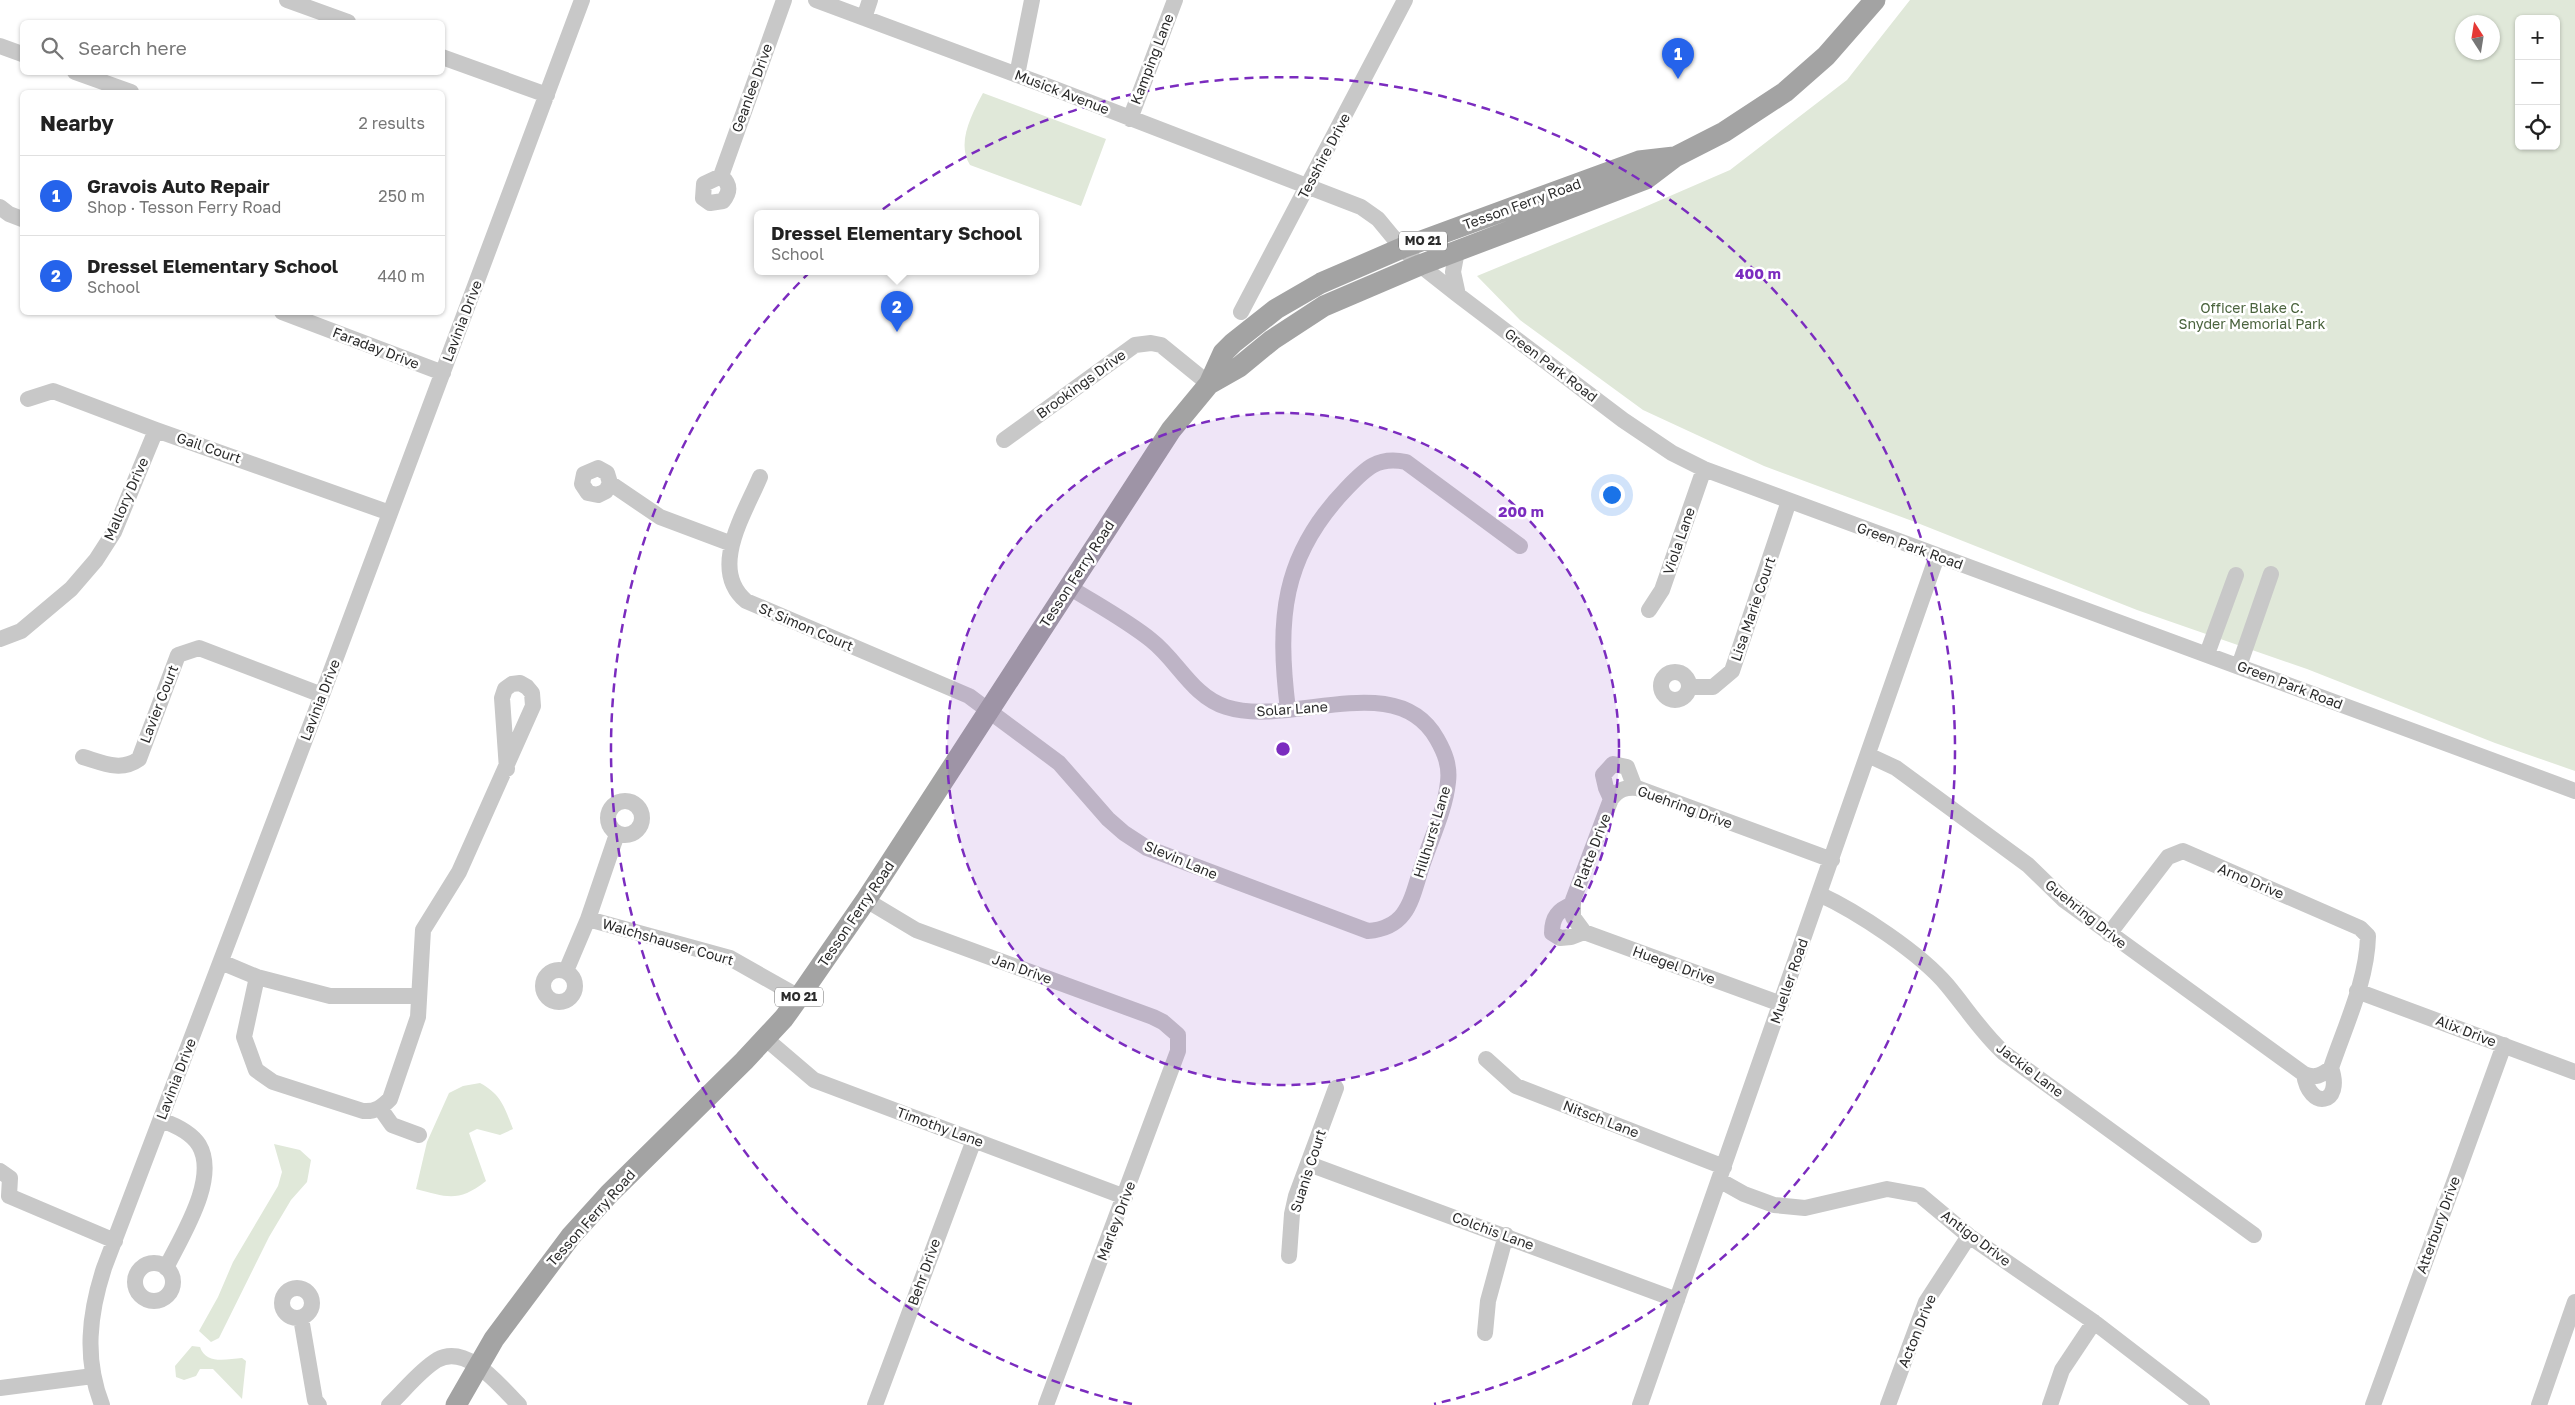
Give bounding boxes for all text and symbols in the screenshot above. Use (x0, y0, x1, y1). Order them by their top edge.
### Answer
street label: Kamping Lane (1126, 11, 1177, 107)
north arrow (2455, 15, 2500, 60)
map controls (2515, 15, 2560, 150)
button: + (2515, 15, 2560, 60)
search box (20, 20, 445, 75)
icon: search (38, 34, 66, 62)
text: Search here (78, 36, 187, 59)
pin: 1 (1662, 38, 1694, 79)
street label: Geanlee Drive (728, 41, 775, 135)
button: − (2515, 60, 2560, 105)
street label: Musick Avenue (1012, 66, 1112, 117)
button: locate (2515, 105, 2560, 150)
text: Nearby (40, 110, 114, 136)
street label: Tesshire Drive (1294, 110, 1353, 201)
text: 2 results (359, 113, 425, 133)
text: Gravois Auto Repair (87, 174, 270, 197)
street label: Tesson Ferry Road (1461, 174, 1583, 233)
text: 1 (52, 186, 60, 206)
text: 250 m (378, 186, 425, 206)
text: Shop · Tesson Ferry Road (87, 197, 281, 217)
popup (754, 210, 1039, 275)
text: Dressel Elementary School (771, 221, 1022, 244)
road number: MO 21 (1399, 232, 1447, 250)
text: School (771, 244, 824, 264)
text: Dressel Elementary School (87, 254, 338, 277)
text: 400 m (1735, 264, 1781, 282)
text: 2 (51, 266, 61, 286)
text: 440 m (377, 266, 425, 286)
text: School (87, 277, 140, 297)
street label: Lavinia Drive (438, 278, 485, 364)
pin: 2 (881, 291, 913, 332)
park label: Officer Blake C. Snyder Memorial Park (2179, 299, 2326, 332)
street label: Faraday Drive (330, 323, 422, 372)
street label: Green Park Road (1502, 324, 1601, 405)
street label: Brookings Drive (1033, 346, 1129, 422)
street label: Gail Court (175, 429, 244, 467)
street label: Mallory Drive (100, 455, 151, 543)
your location (1599, 482, 1625, 508)
text: 200 m (1498, 502, 1544, 520)
street label: Viola Lane (1659, 505, 1698, 577)
street label: Tesson Ferry Road (1036, 517, 1118, 630)
street label: Green Park Road (1855, 518, 1966, 573)
street label: Lisa Marie Court (1727, 555, 1778, 663)
street label: St Simon Court (756, 599, 856, 654)
street label: Lavinia Drive (296, 657, 343, 743)
street label: Green Park Road (2235, 657, 2345, 712)
street label: Lavier Court (136, 662, 181, 745)
street label: Solar Lane (1256, 698, 1328, 719)
centre of rings (1274, 740, 1292, 758)
street label: Guehring Drive (1635, 781, 1735, 832)
street label: Hillhurst Lane (1409, 784, 1454, 880)
street label: Platte Drive (1569, 811, 1614, 891)
street label: Slevin Lane (1142, 837, 1220, 883)
street label: Tesson Ferry Road (814, 857, 897, 970)
street label: Arno Drive (2216, 859, 2287, 902)
street label: Guehring Drive (2042, 876, 2130, 952)
street label: Walchshauser Court (600, 915, 736, 968)
street label: Mueller Road (1766, 936, 1811, 1026)
street label: Huegel Drive (1631, 942, 1718, 987)
street label: Jan Drive (990, 950, 1054, 987)
road number: MO 21 (775, 988, 823, 1006)
street label: Alix Drive (2434, 1011, 2499, 1050)
street label: Lavinia Drive (152, 1036, 199, 1122)
street label: Jackie Lane (1993, 1039, 2067, 1100)
street label: Nitsch Lane (1561, 1096, 1642, 1141)
street label: Timothy Lane (894, 1103, 986, 1150)
street label: Suanis Court (1286, 1127, 1329, 1215)
street label: Tesson Ferry Road (543, 1166, 638, 1269)
street label: Atterbury Drive (2412, 1174, 2463, 1276)
street label: Marley Drive (1093, 1179, 1138, 1263)
street label: Antigo Drive (1938, 1206, 2014, 1269)
street label: Colchis Lane (1450, 1208, 1536, 1253)
street label: Behr Drive (904, 1236, 943, 1308)
street label: Acton Drive (1894, 1292, 1939, 1370)

